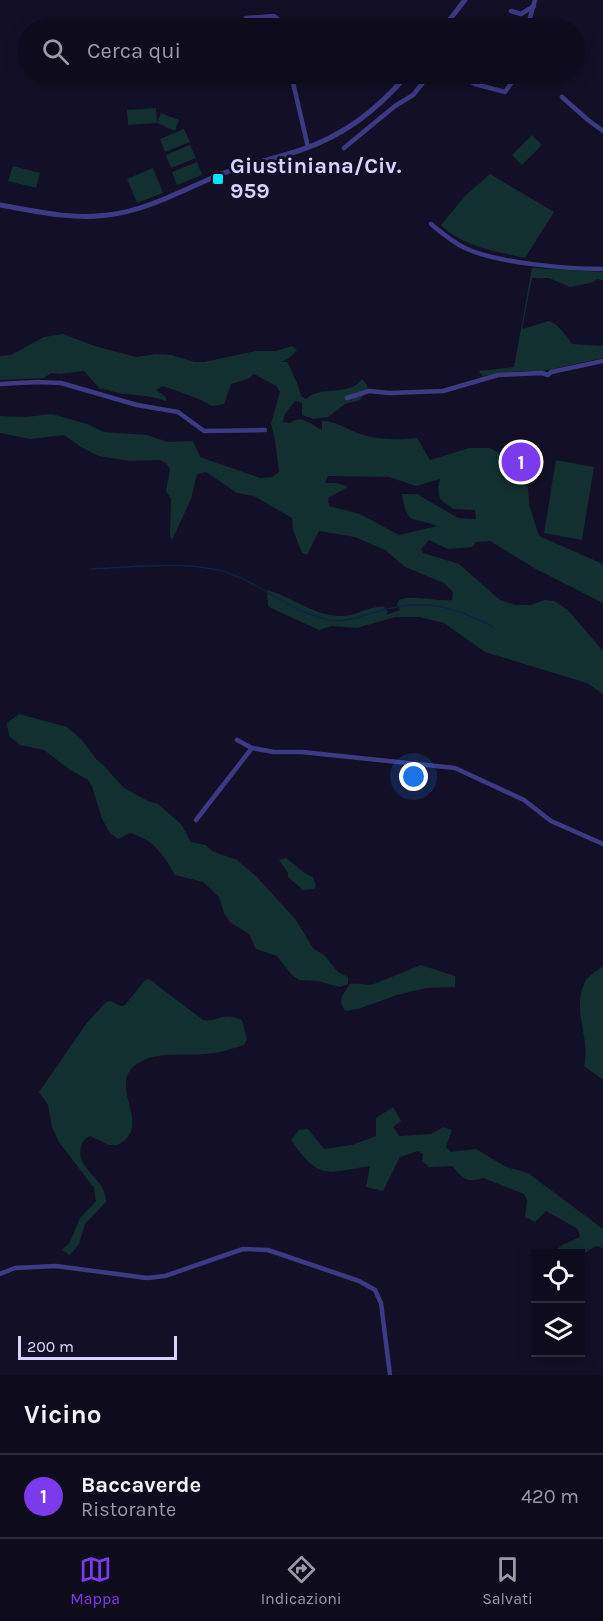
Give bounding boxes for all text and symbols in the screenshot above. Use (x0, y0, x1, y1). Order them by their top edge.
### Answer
search box (18, 18, 585, 84)
icon: search (39, 35, 72, 68)
text: Cerca qui (87, 38, 181, 64)
place label: Giustiniana/Civ. 959 (230, 153, 402, 204)
marker: Giustiniana/Civ. 959 (211, 172, 225, 186)
pin: 1 (502, 440, 540, 484)
your location (399, 762, 428, 791)
map controls (531, 1249, 585, 1357)
button: locate (531, 1249, 585, 1303)
button: layers (531, 1303, 585, 1357)
scale bar (18, 1333, 177, 1360)
text: 200 m (27, 1337, 74, 1356)
text: Vicino (24, 1399, 101, 1430)
text: Baccaverde (81, 1472, 201, 1498)
text: 1 (40, 1485, 47, 1508)
text: 420 m (521, 1485, 579, 1508)
text: Ristorante (81, 1498, 176, 1521)
tab: Mappa (70, 1553, 120, 1608)
tab: Indicazioni (261, 1553, 342, 1608)
tab: Salvati (482, 1553, 533, 1608)

